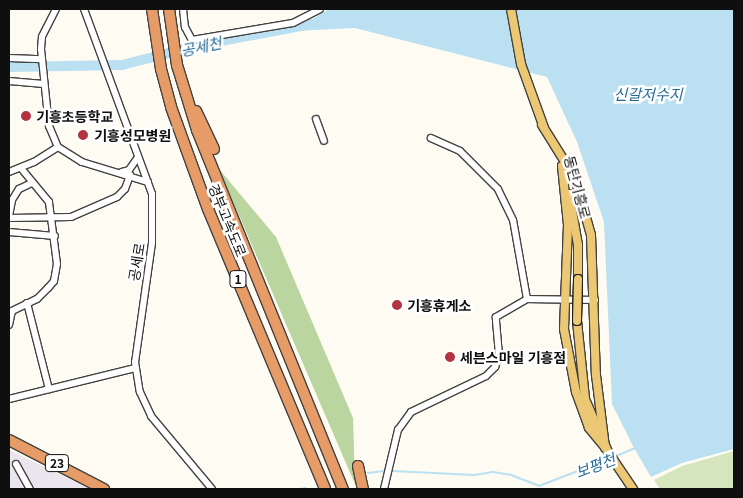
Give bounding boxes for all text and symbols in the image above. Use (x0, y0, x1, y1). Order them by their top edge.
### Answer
water label: 공세천 (179, 33, 223, 59)
water label: 신갈저수지 (614, 85, 682, 103)
place label: 기흥초등학교 (36, 108, 113, 124)
marker: 기흥초등학교 (20, 110, 32, 122)
place label: 기흥성모병원 (94, 127, 171, 143)
marker: 기흥성모병원 (76, 128, 90, 142)
street label: 동탄기흥로 (562, 154, 594, 220)
street label: 경부고속도로 (206, 181, 250, 259)
street label: 공세로 (125, 242, 147, 282)
road number: 1 (229, 270, 247, 288)
place label: 기흥휴게소 (407, 297, 471, 313)
marker: 기흥휴게소 (391, 299, 403, 311)
place label: 세븐스마일 기흥점 (460, 349, 566, 365)
marker: 세븐스마일 기흥점 (444, 351, 456, 363)
water label: 보평천 (572, 449, 618, 481)
road number: 23 (44, 453, 70, 472)

